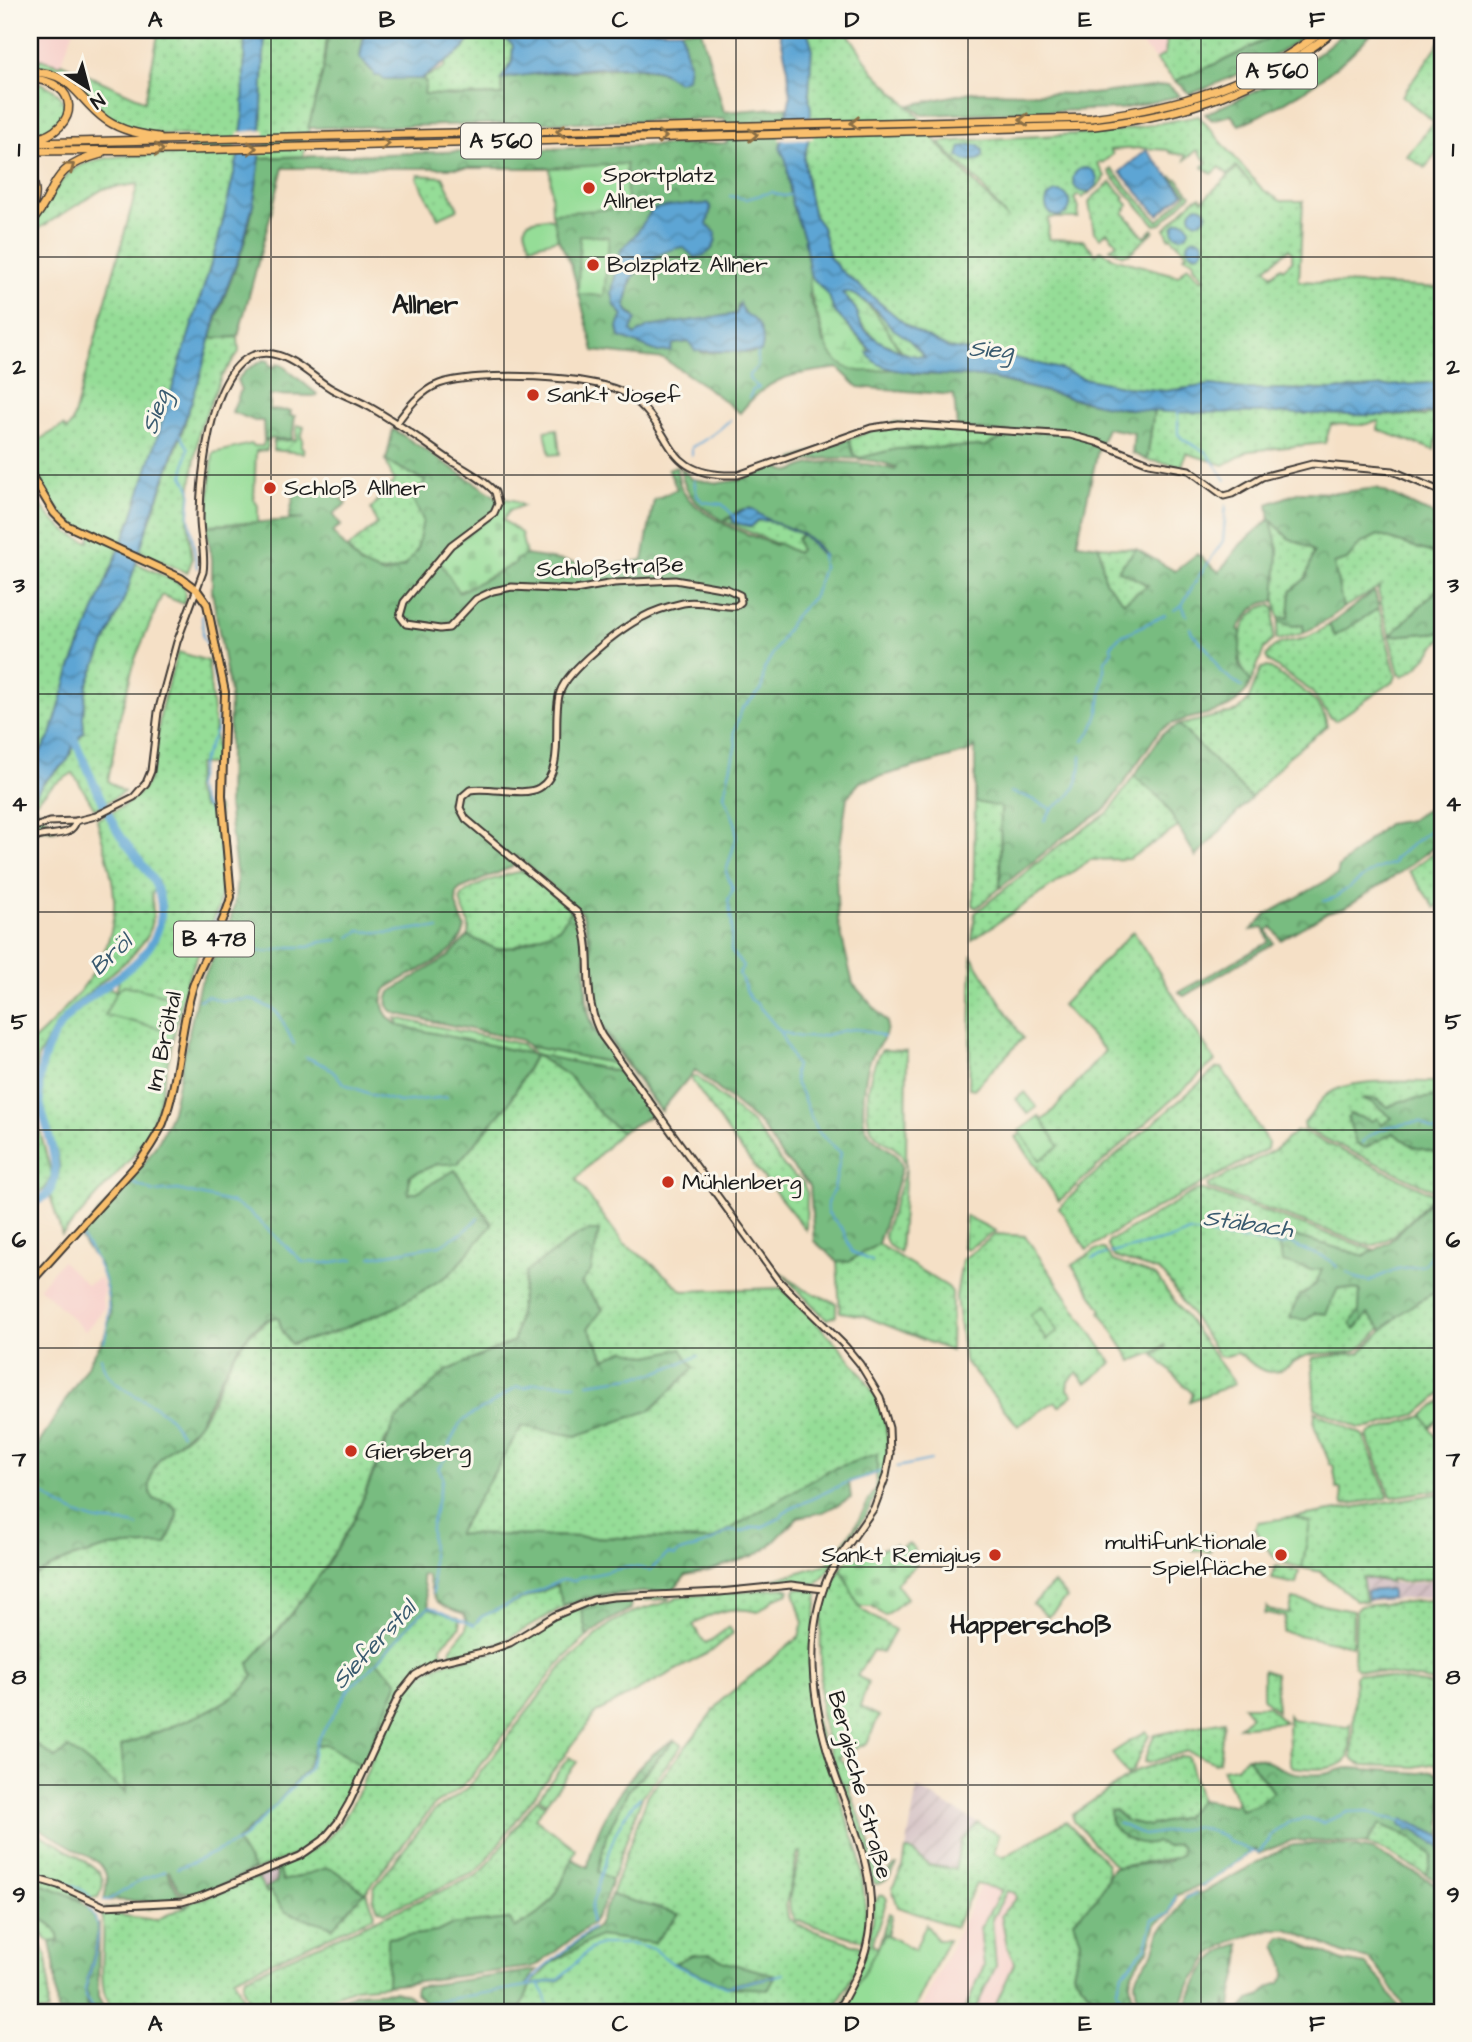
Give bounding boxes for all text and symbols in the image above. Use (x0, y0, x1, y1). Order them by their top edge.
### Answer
text: A (148, 4, 163, 36)
text: B (379, 4, 396, 36)
text: C (612, 4, 629, 36)
text: D (845, 4, 860, 36)
text: E (1078, 4, 1092, 36)
text: F (1309, 4, 1326, 36)
north arrow (52, 52, 122, 122)
road number: A 560 (1237, 54, 1317, 88)
text: N (84, 86, 110, 115)
one-way arrow (1018, 112, 1029, 127)
one-way arrow (849, 116, 860, 131)
one-way arrow (555, 123, 565, 139)
road number: A 560 (461, 124, 541, 158)
one-way arrow (748, 127, 759, 143)
one-way arrow (657, 130, 668, 145)
text: 1 (18, 133, 21, 165)
text: 1 (1452, 133, 1455, 165)
one-way arrow (380, 137, 391, 152)
one-way arrow (248, 140, 258, 156)
one-way arrow (154, 142, 165, 158)
place label: Sportplatz Allner (603, 159, 715, 217)
one-way arrow (62, 163, 75, 176)
marker: Sportplatz Allner (581, 180, 597, 196)
place label: Bolzplatz Allner (607, 249, 768, 281)
marker: Bolzplatz Allner (585, 257, 601, 273)
district label: Allner (392, 287, 459, 323)
water label: Sieg (968, 332, 1016, 369)
text: 2 (11, 351, 26, 383)
text: 2 (1445, 351, 1460, 383)
place label: Sankt Josef (547, 379, 681, 411)
water label: Sieg (133, 384, 180, 439)
marker: Sankt Josef (525, 387, 541, 403)
place label: Schloß Allner (284, 472, 426, 504)
marker: Schloß Allner (262, 480, 278, 496)
street label: Schloßstraße (536, 548, 684, 586)
text: 3 (12, 569, 25, 601)
text: 3 (1446, 569, 1459, 601)
text: 4 (11, 788, 27, 820)
text: 4 (1445, 788, 1461, 820)
road number: B 478 (174, 922, 254, 956)
water label: Bröl (82, 924, 142, 984)
street label: Im Bröltal (138, 988, 190, 1094)
text: 5 (11, 1006, 28, 1038)
text: 5 (1445, 1006, 1462, 1038)
place label: Mühlenberg (682, 1166, 802, 1199)
marker: Mühlenberg (660, 1174, 676, 1190)
water label: Stäbach (1201, 1201, 1296, 1247)
text: 6 (12, 1224, 27, 1256)
text: 6 (1446, 1224, 1461, 1256)
place label: Giersberg (365, 1435, 471, 1468)
text: 7 (11, 1443, 27, 1475)
marker: Giersberg (343, 1443, 359, 1459)
text: 7 (1445, 1443, 1461, 1475)
place label: multifunktionale Spielfläche (1105, 1526, 1267, 1584)
place label: Sankt Remigius (822, 1539, 981, 1572)
marker: Sankt Remigius (987, 1547, 1003, 1563)
marker: multifunktionale Spielfläche (1273, 1547, 1289, 1563)
water label: Sieferstal (324, 1591, 426, 1697)
district label: Happerschoß (950, 1607, 1112, 1643)
text: 8 (12, 1661, 27, 1693)
text: 8 (1446, 1661, 1461, 1693)
street label: Bergische Straße (819, 1688, 900, 1883)
text: 9 (12, 1879, 26, 1911)
text: 9 (1446, 1879, 1460, 1911)
text: A (148, 2008, 163, 2040)
text: B (379, 2008, 396, 2040)
text: C (612, 2008, 629, 2040)
text: D (845, 2008, 860, 2040)
text: E (1078, 2008, 1092, 2040)
text: F (1309, 2008, 1326, 2040)

